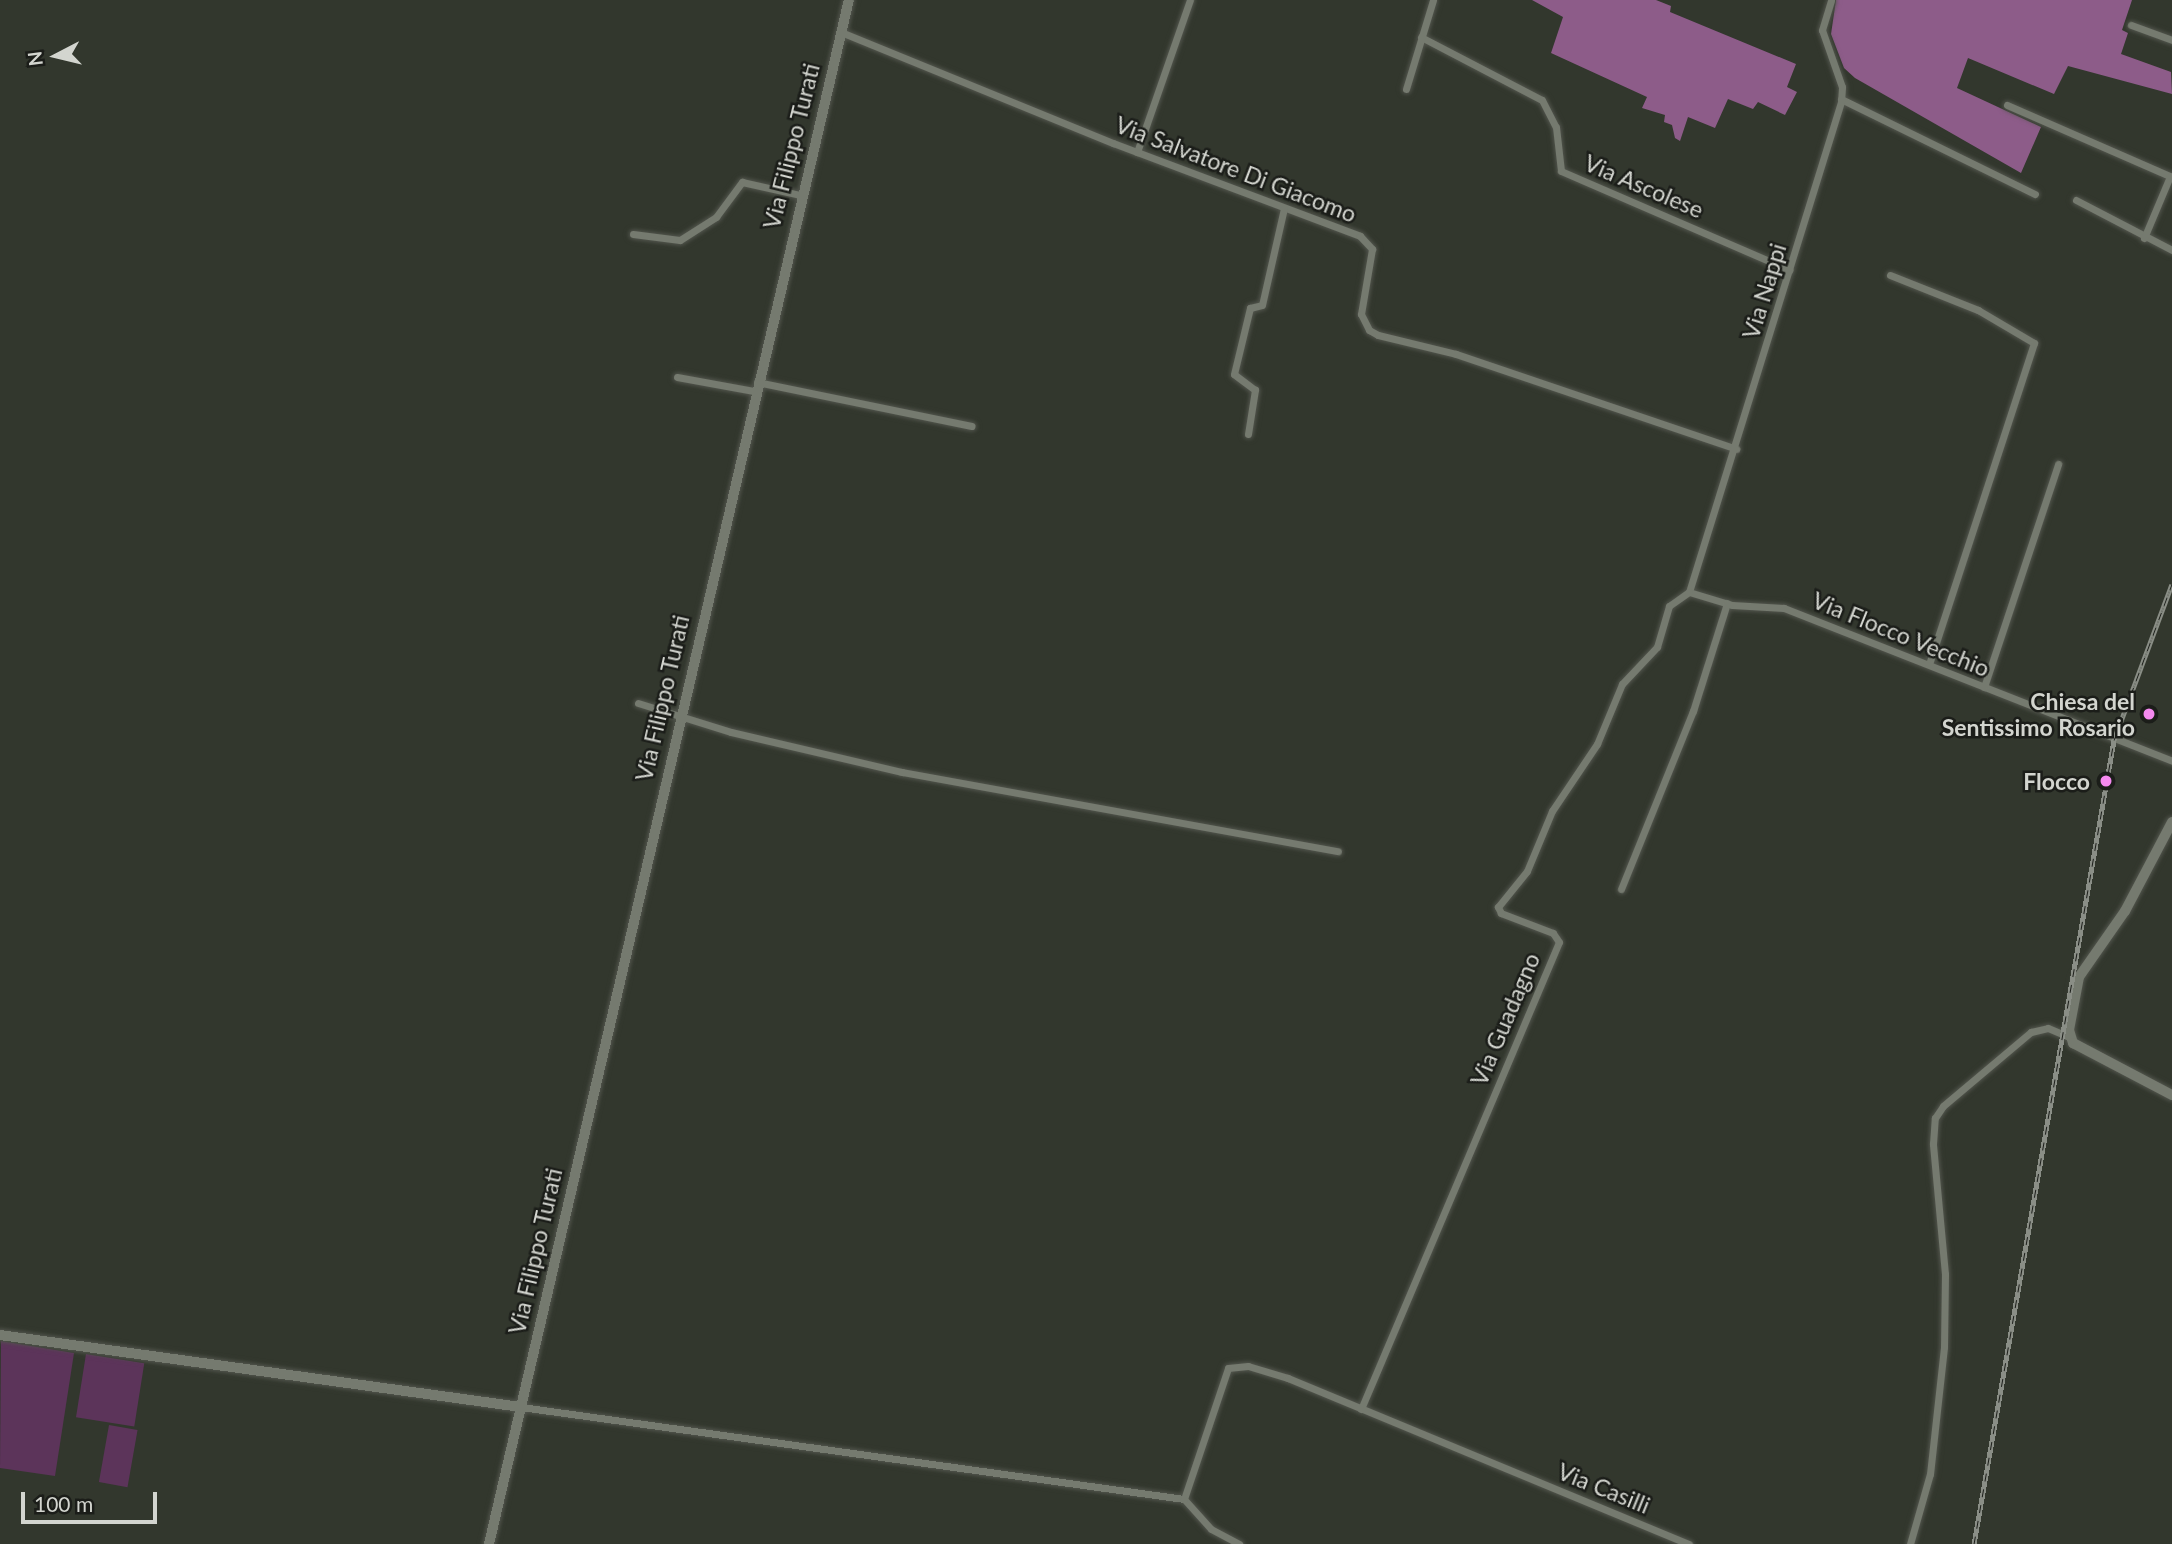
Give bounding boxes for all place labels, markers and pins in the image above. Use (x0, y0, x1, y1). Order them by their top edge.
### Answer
place label: Chiesa del Sentissimo Rosario (1942, 687, 2135, 741)
marker: Chiesa del Sentissimo Rosario (2141, 706, 2157, 722)
place label: Flocco (2023, 767, 2090, 795)
marker: Flocco (2096, 771, 2116, 791)

